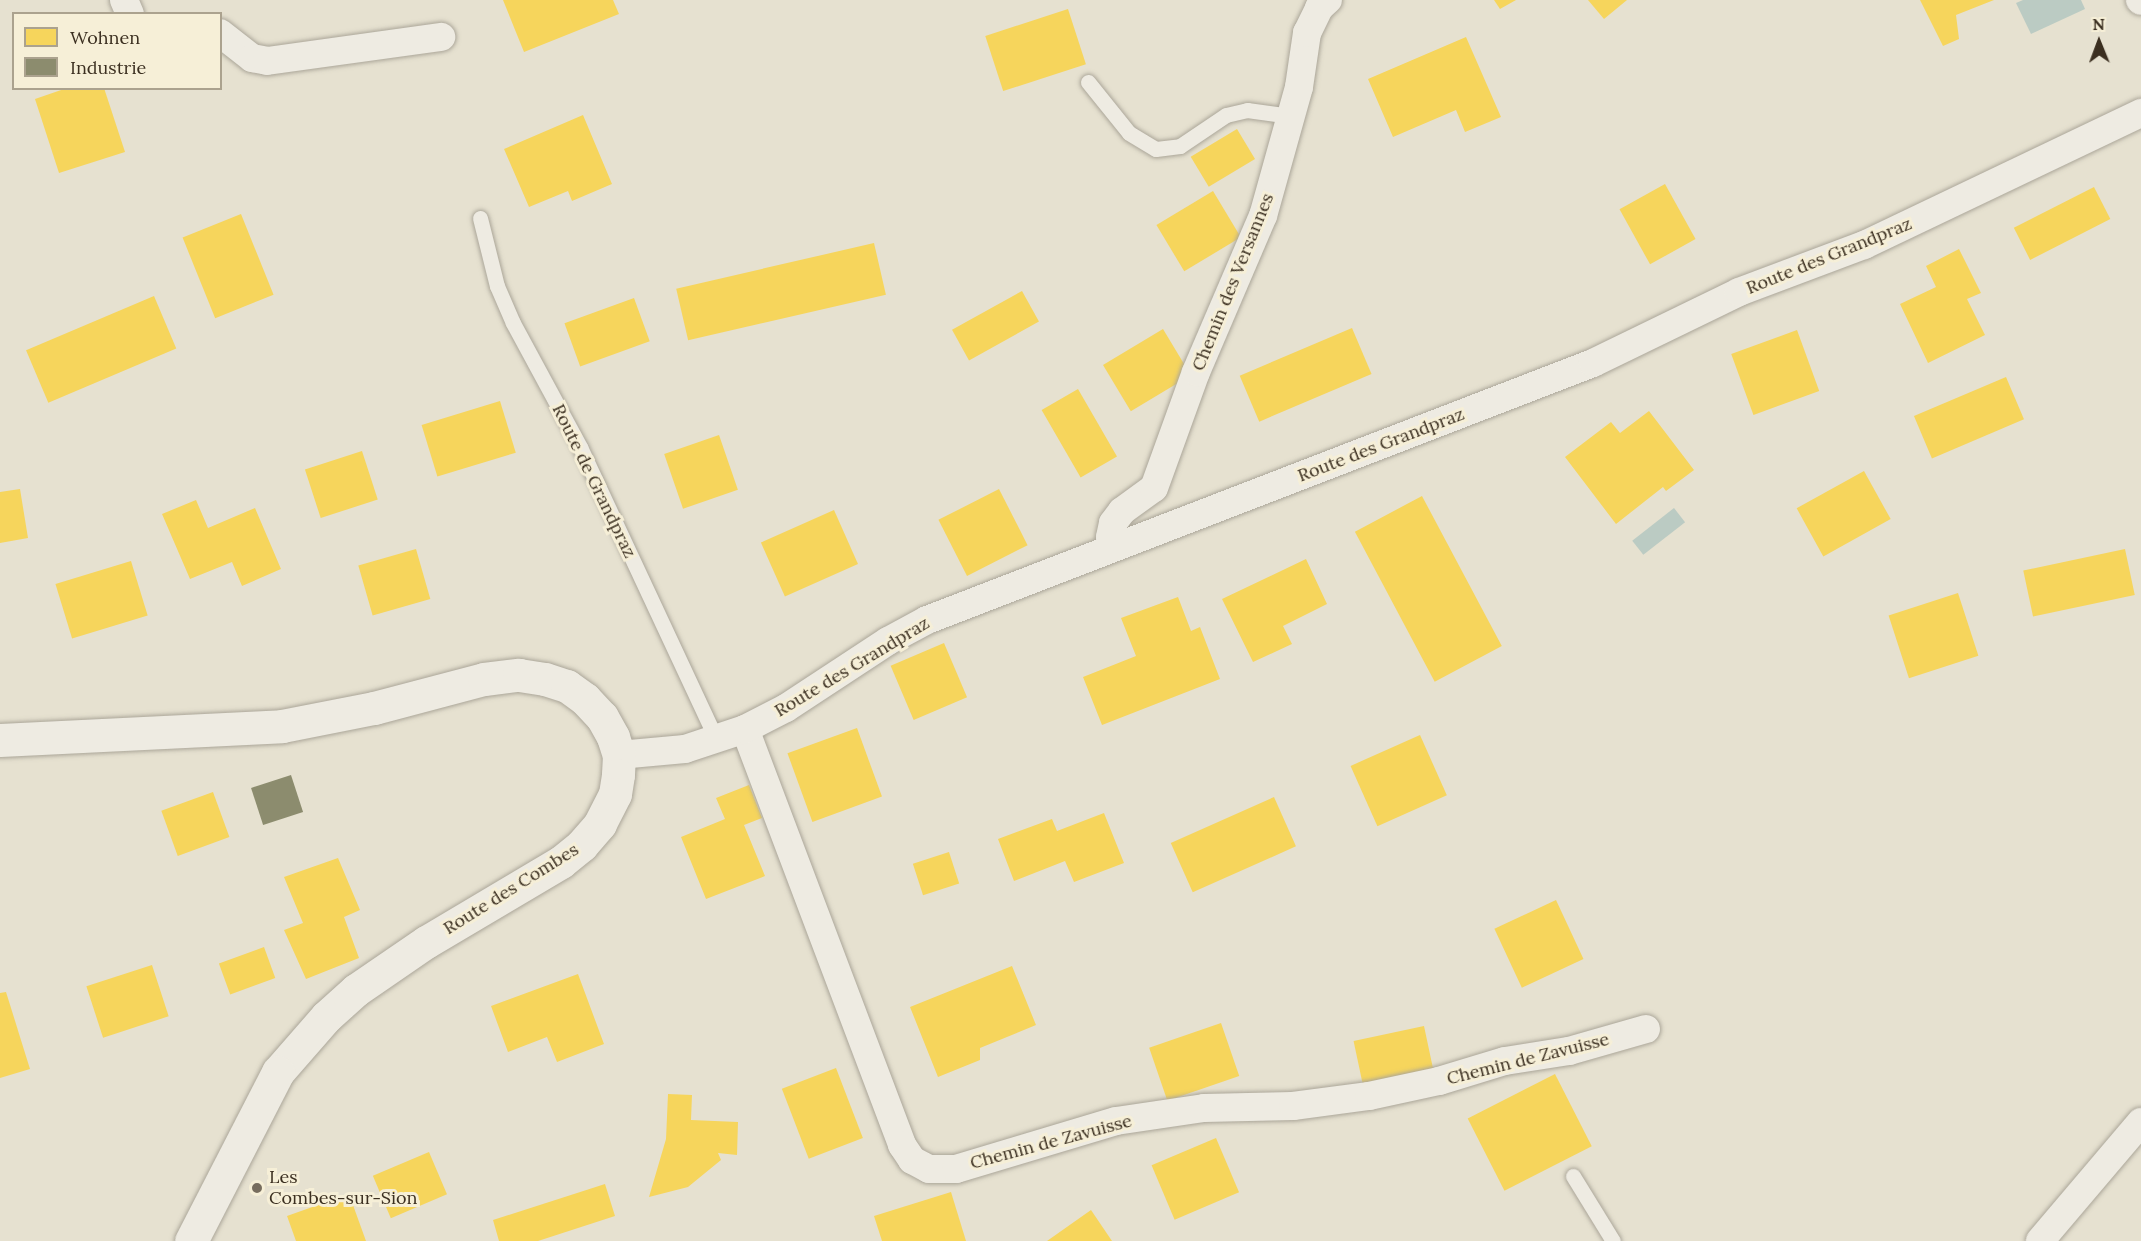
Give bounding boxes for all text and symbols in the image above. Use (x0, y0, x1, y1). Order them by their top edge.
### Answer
legend (12, 12, 222, 90)
north arrow (2069, 12, 2129, 72)
text: N (2092, 14, 2105, 34)
text: Wohnen (70, 26, 140, 49)
text: Industrie (70, 56, 146, 79)
street label: Chemin des Versannes (1187, 190, 1279, 374)
street label: Route des Grandpraz (1743, 213, 1915, 299)
street label: Route de Grandpraz (547, 401, 641, 561)
street label: Route des Grandpraz (1295, 403, 1467, 487)
street label: Route des Grandpraz (771, 612, 933, 722)
street label: Route des Combes (439, 839, 583, 939)
street label: Chemin de Zavuisse (1445, 1028, 1611, 1090)
street label: Chemin de Zavuisse (968, 1110, 1134, 1174)
place label: Les Combes-sur-Sion (269, 1167, 417, 1210)
marker: Les Combes-sur-Sion (250, 1181, 264, 1195)

